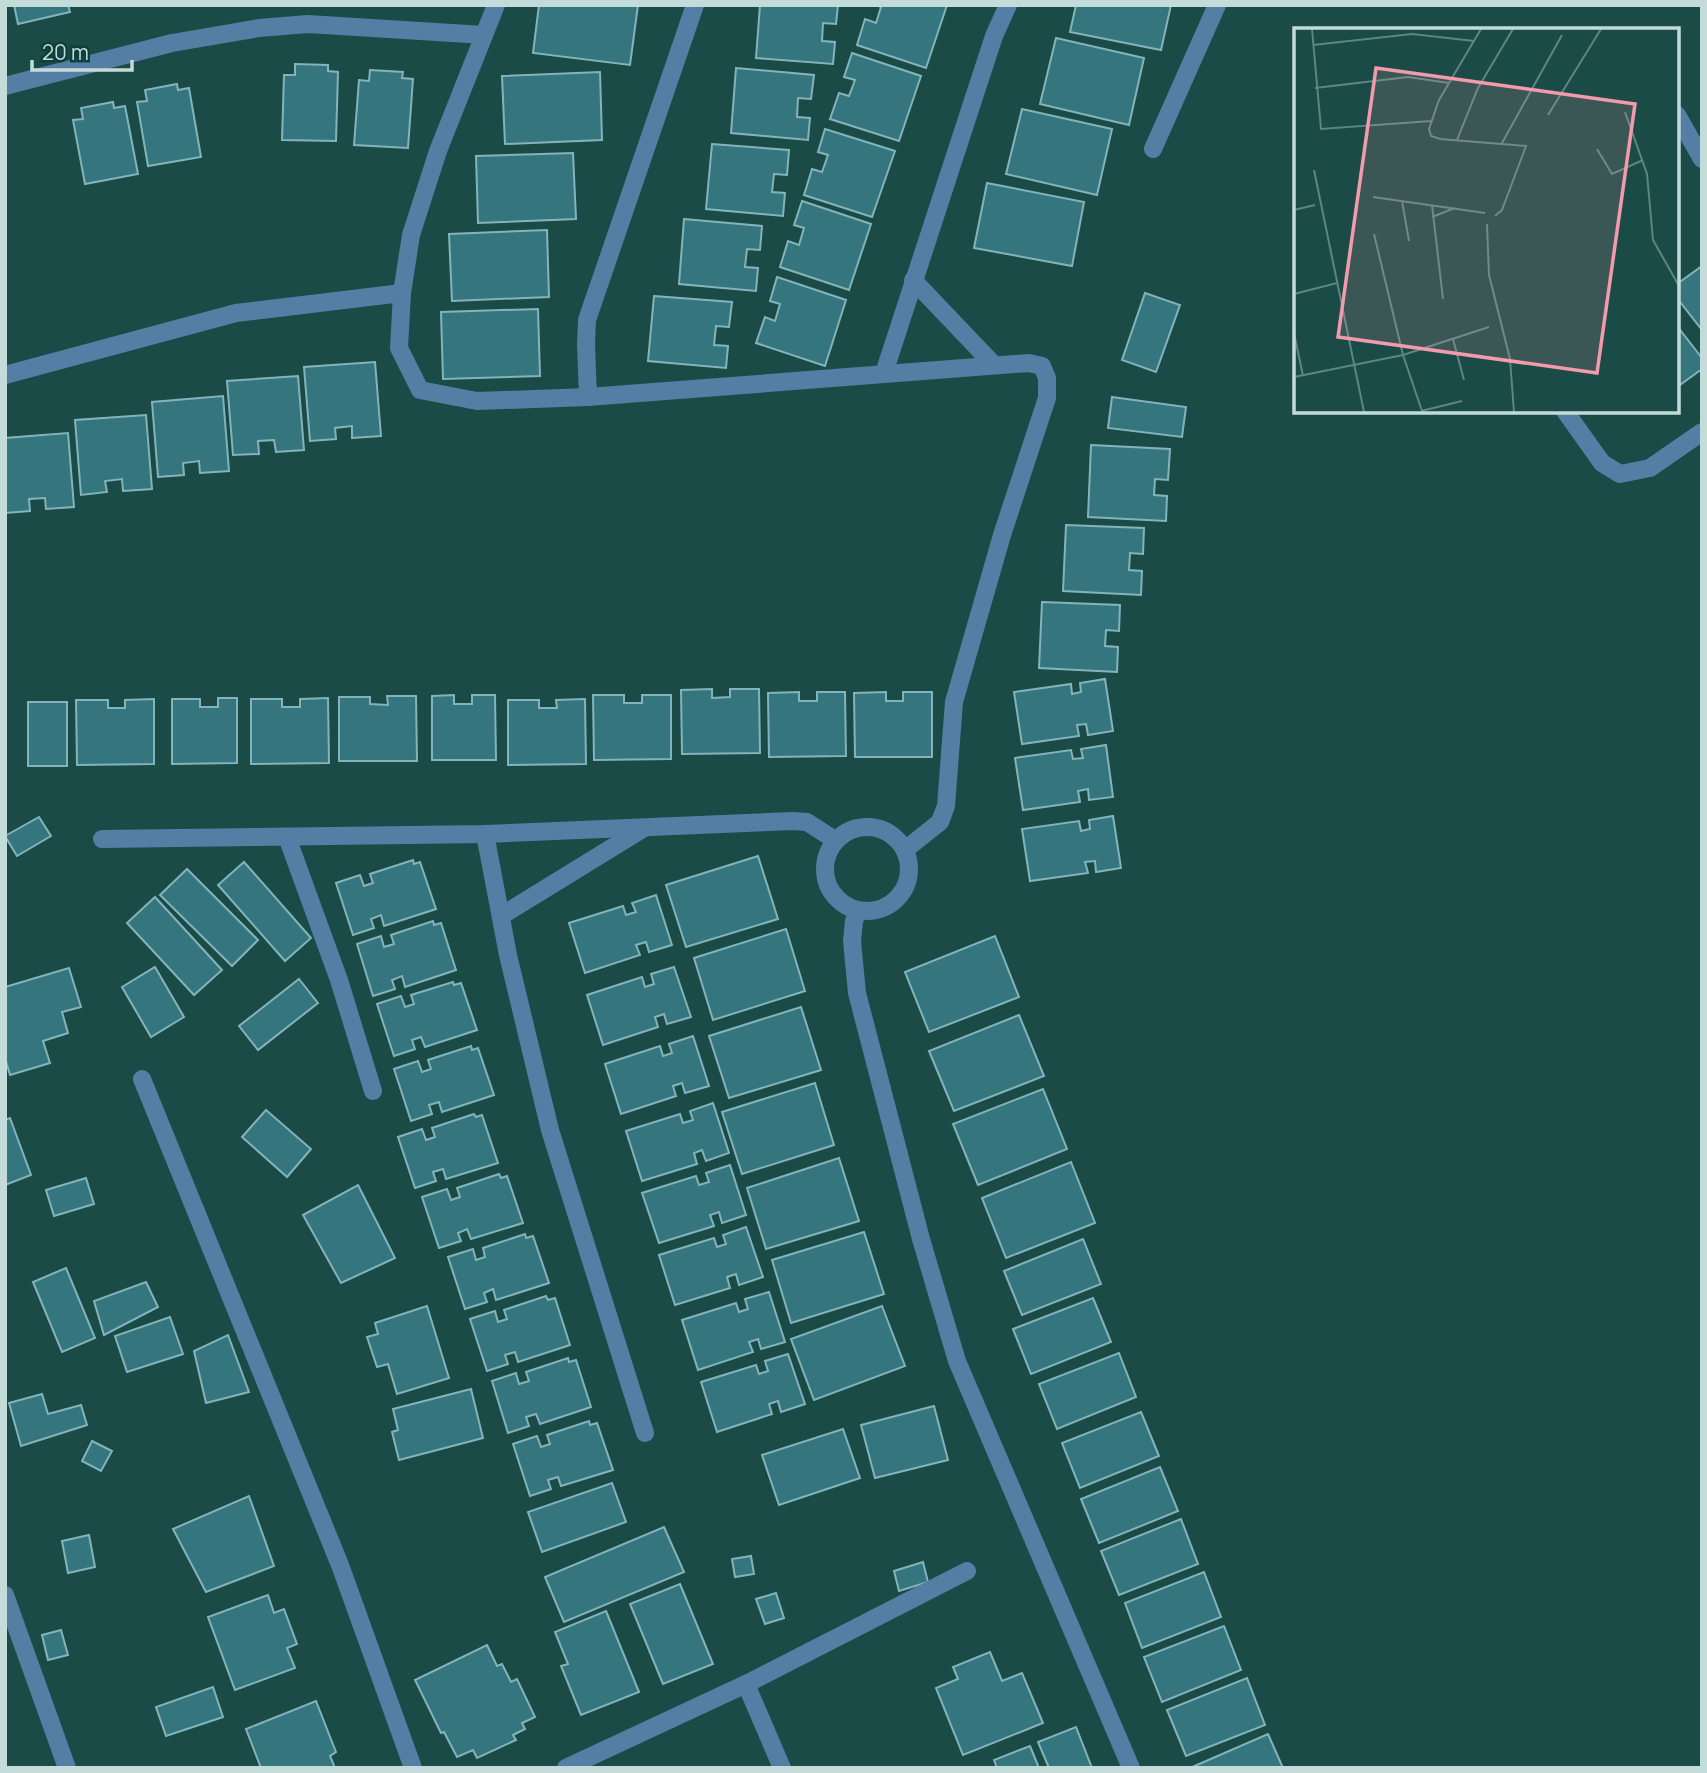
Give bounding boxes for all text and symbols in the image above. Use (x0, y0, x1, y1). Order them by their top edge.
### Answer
scale bar (32, 28, 131, 72)
inset map (1294, 28, 1679, 413)
text: 20 m (42, 38, 89, 66)

